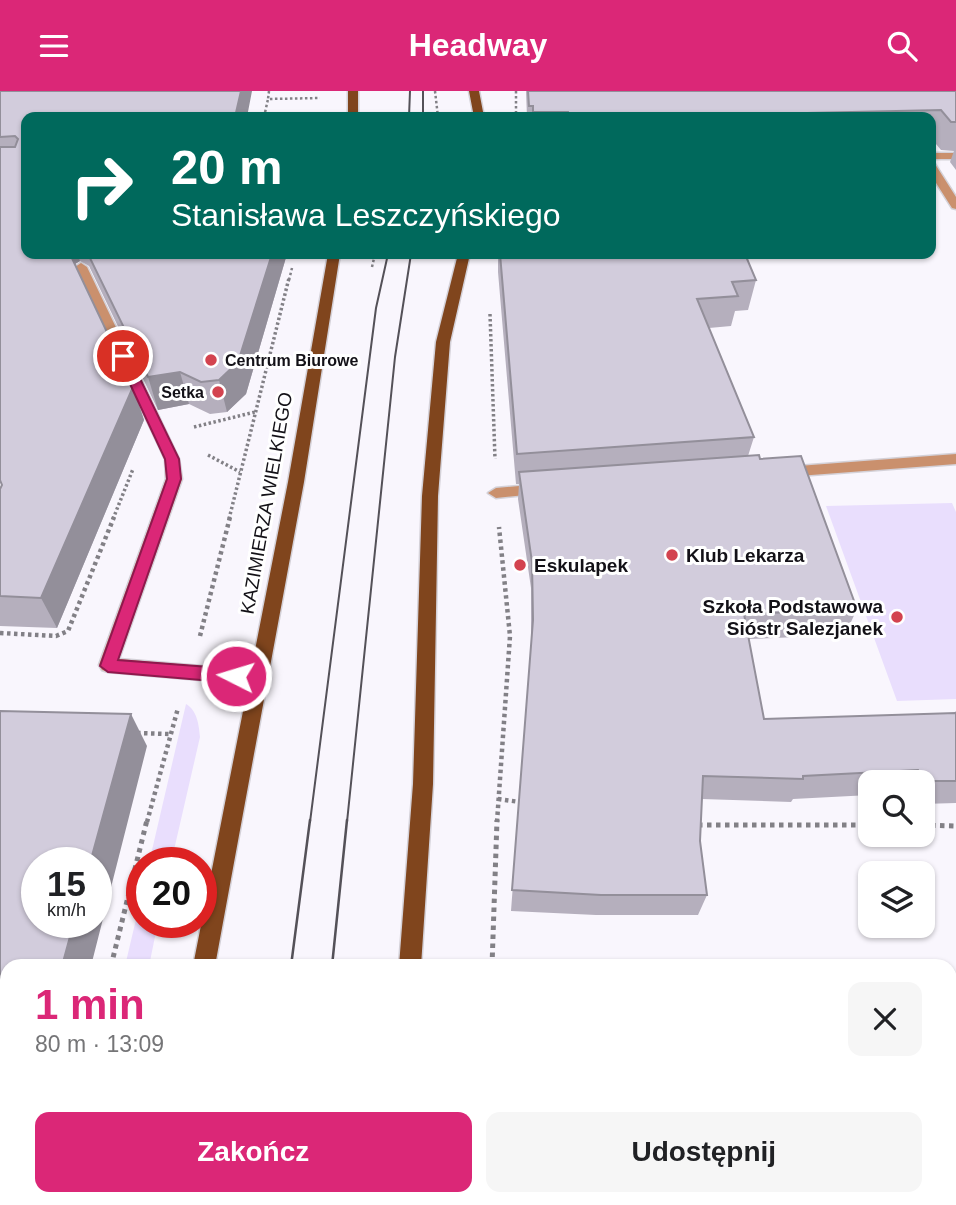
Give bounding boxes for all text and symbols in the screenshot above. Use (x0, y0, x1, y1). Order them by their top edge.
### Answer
icon: menu (35, 27, 73, 65)
text: Headway (409, 27, 547, 63)
icon: search (883, 27, 921, 65)
icon: right (56, 140, 147, 231)
text: 20 m (171, 140, 283, 194)
text: Stanisława Leszczyńskiego (171, 197, 561, 233)
pin (93, 326, 153, 386)
icon: arrive (104, 337, 142, 375)
marker: Centrum Biurowe (203, 352, 219, 368)
place label: Centrum Biurowe (225, 352, 358, 369)
place label: Setka (161, 384, 204, 401)
marker: Setka (210, 384, 226, 400)
street label: KAZIMIERZA WIELKIEGO (237, 391, 296, 616)
place label: Klub Lekarza (686, 545, 805, 566)
marker: Klub Lekarza (664, 547, 680, 563)
place label: Eskulapek (534, 555, 628, 576)
marker: Eskulapek (512, 557, 528, 573)
place label: Szkoła Podstawowa Sióstr Salezjanek (702, 596, 883, 639)
marker: Szkoła Podstawowa Sióstr Salezjanek (889, 609, 905, 625)
position arrow (199, 639, 273, 713)
map controls (858, 770, 935, 938)
button: search (858, 770, 935, 847)
speed limit sign: 20 (126, 847, 217, 938)
button: layers (858, 861, 935, 938)
text: 15 (47, 864, 86, 903)
text: km/h (47, 900, 86, 920)
text: 1 min (35, 981, 145, 1028)
button: close (848, 982, 922, 1056)
text: 80 m · 13:09 (35, 1031, 164, 1057)
button: Zakończ (35, 1112, 472, 1192)
button: Udostępnij (486, 1112, 922, 1192)

